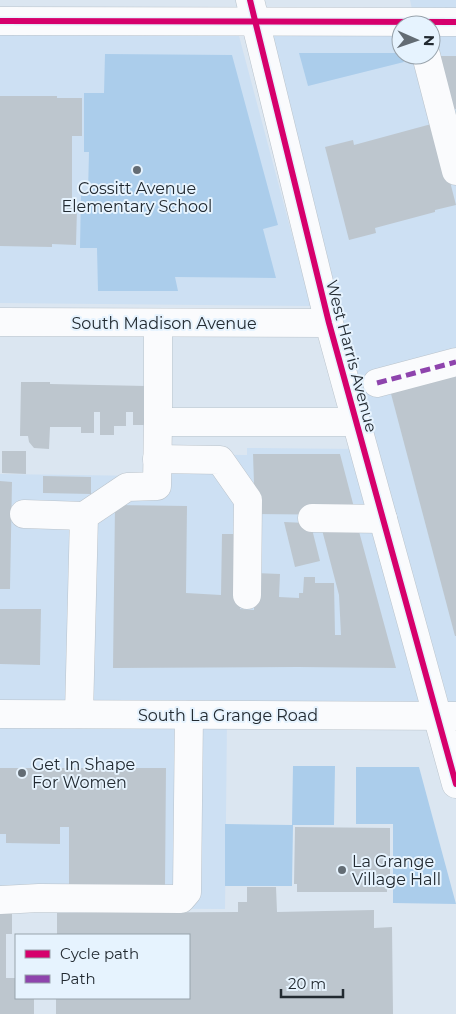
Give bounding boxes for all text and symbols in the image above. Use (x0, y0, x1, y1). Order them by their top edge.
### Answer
north arrow (391, 15, 441, 65)
text: N (420, 34, 438, 46)
marker: Cossitt Avenue Elementary School (131, 164, 143, 176)
place label: Cossitt Avenue Elementary School (62, 179, 212, 216)
street label: West Harris Avenue (322, 278, 381, 434)
street label: South Madison Avenue (71, 314, 257, 333)
street label: South La Grange Road (138, 706, 318, 725)
place label: Get In Shape For Women (32, 755, 135, 792)
marker: Get In Shape For Women (16, 767, 28, 779)
place label: La Grange Village Hall (352, 852, 441, 889)
marker: La Grange Village Hall (336, 864, 348, 876)
legend (15, 934, 190, 999)
text: Cycle path (60, 944, 139, 963)
scale bar (281, 966, 344, 998)
text: Path (60, 969, 96, 988)
text: 20 m (288, 974, 326, 993)

